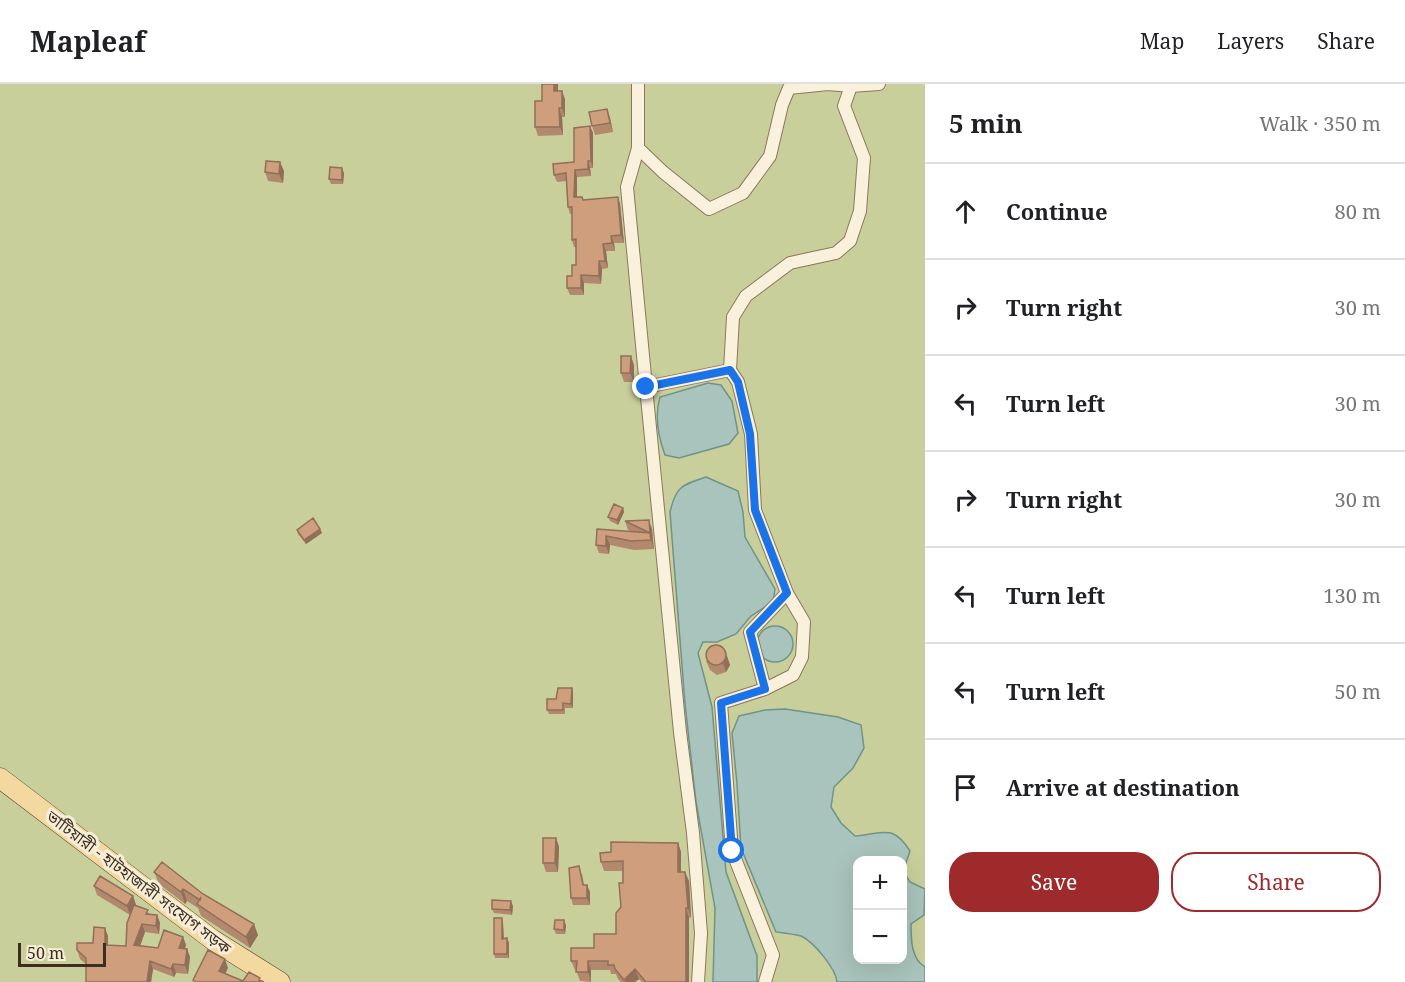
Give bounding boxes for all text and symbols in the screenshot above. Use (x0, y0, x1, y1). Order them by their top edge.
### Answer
text: Mapleaf (30, 22, 146, 60)
text: Map (1140, 27, 1184, 55)
text: Layers (1217, 27, 1284, 55)
text: Share (1317, 27, 1375, 55)
text: 5 min (949, 105, 1023, 141)
text: Walk · 350 m (1259, 110, 1381, 137)
icon: ahead (949, 195, 982, 228)
text: Continue (1006, 196, 1108, 226)
text: 80 m (1335, 198, 1381, 225)
icon: right (949, 291, 982, 324)
text: Turn right (1006, 292, 1122, 322)
text: 30 m (1335, 294, 1381, 321)
route end (632, 373, 658, 399)
icon: left (949, 387, 982, 420)
text: Turn left (1006, 388, 1105, 418)
text: 30 m (1335, 390, 1381, 417)
icon: right (949, 483, 982, 516)
text: Turn right (1006, 484, 1122, 514)
text: 30 m (1335, 486, 1381, 513)
icon: left (949, 579, 982, 612)
text: Turn left (1006, 580, 1105, 610)
text: 130 m (1323, 582, 1381, 609)
icon: left (949, 675, 982, 708)
text: Turn left (1006, 676, 1105, 706)
text: 50 m (1335, 678, 1381, 705)
icon: arrive (949, 771, 982, 804)
text: Arrive at destination (1006, 772, 1240, 802)
street label: ভাটিয়ারী - হাটহাজারী সংযোগ সড়ক (41, 805, 237, 959)
route start (718, 837, 744, 863)
button: Save (949, 852, 1159, 912)
button: Share (1171, 852, 1381, 912)
map controls (853, 856, 907, 964)
button: + (853, 856, 907, 910)
button: − (853, 910, 907, 964)
scale bar (18, 940, 106, 968)
text: 50 m (27, 942, 64, 964)

